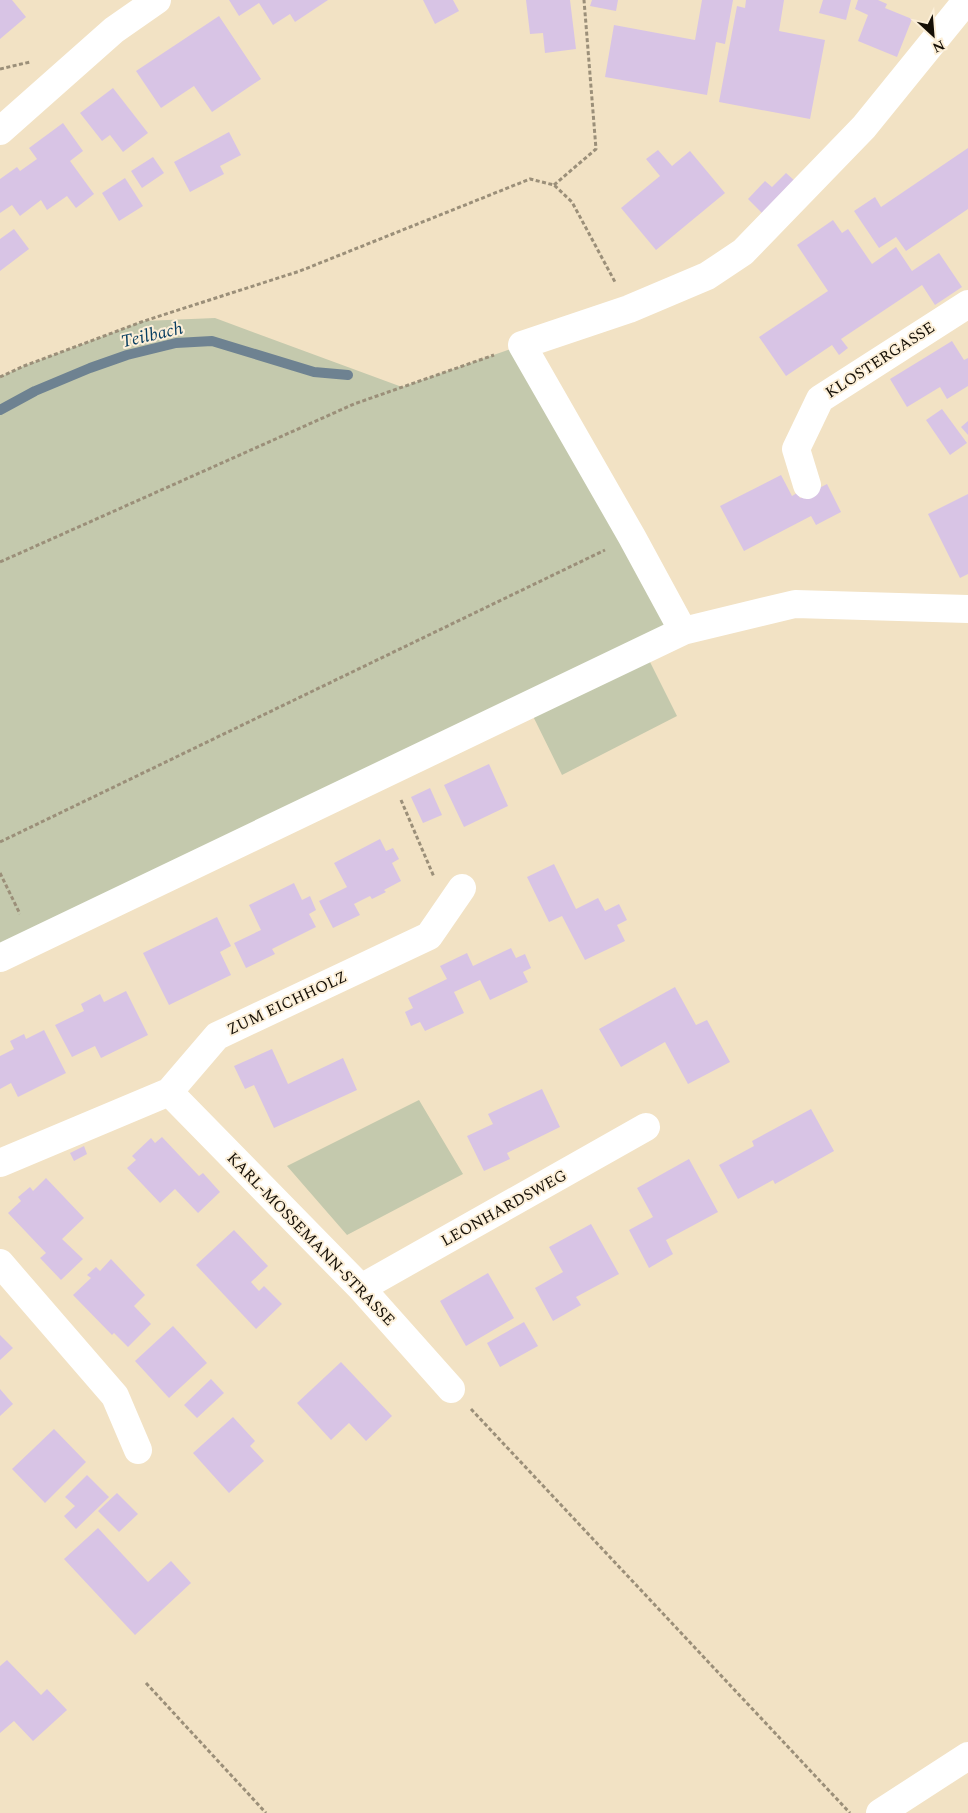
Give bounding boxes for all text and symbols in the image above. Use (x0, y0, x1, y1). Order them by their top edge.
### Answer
north arrow (908, 10, 958, 60)
text: N (929, 34, 948, 58)
water label: Teilbach (118, 315, 186, 355)
street label: KLOSTERGASSE (821, 316, 939, 404)
street label: ZUM EICHHOLZ (223, 965, 351, 1041)
street label: KARL-MOSSEMANN-STRASSE (221, 1147, 401, 1331)
street label: LEONHARDSWEG (437, 1163, 571, 1253)

